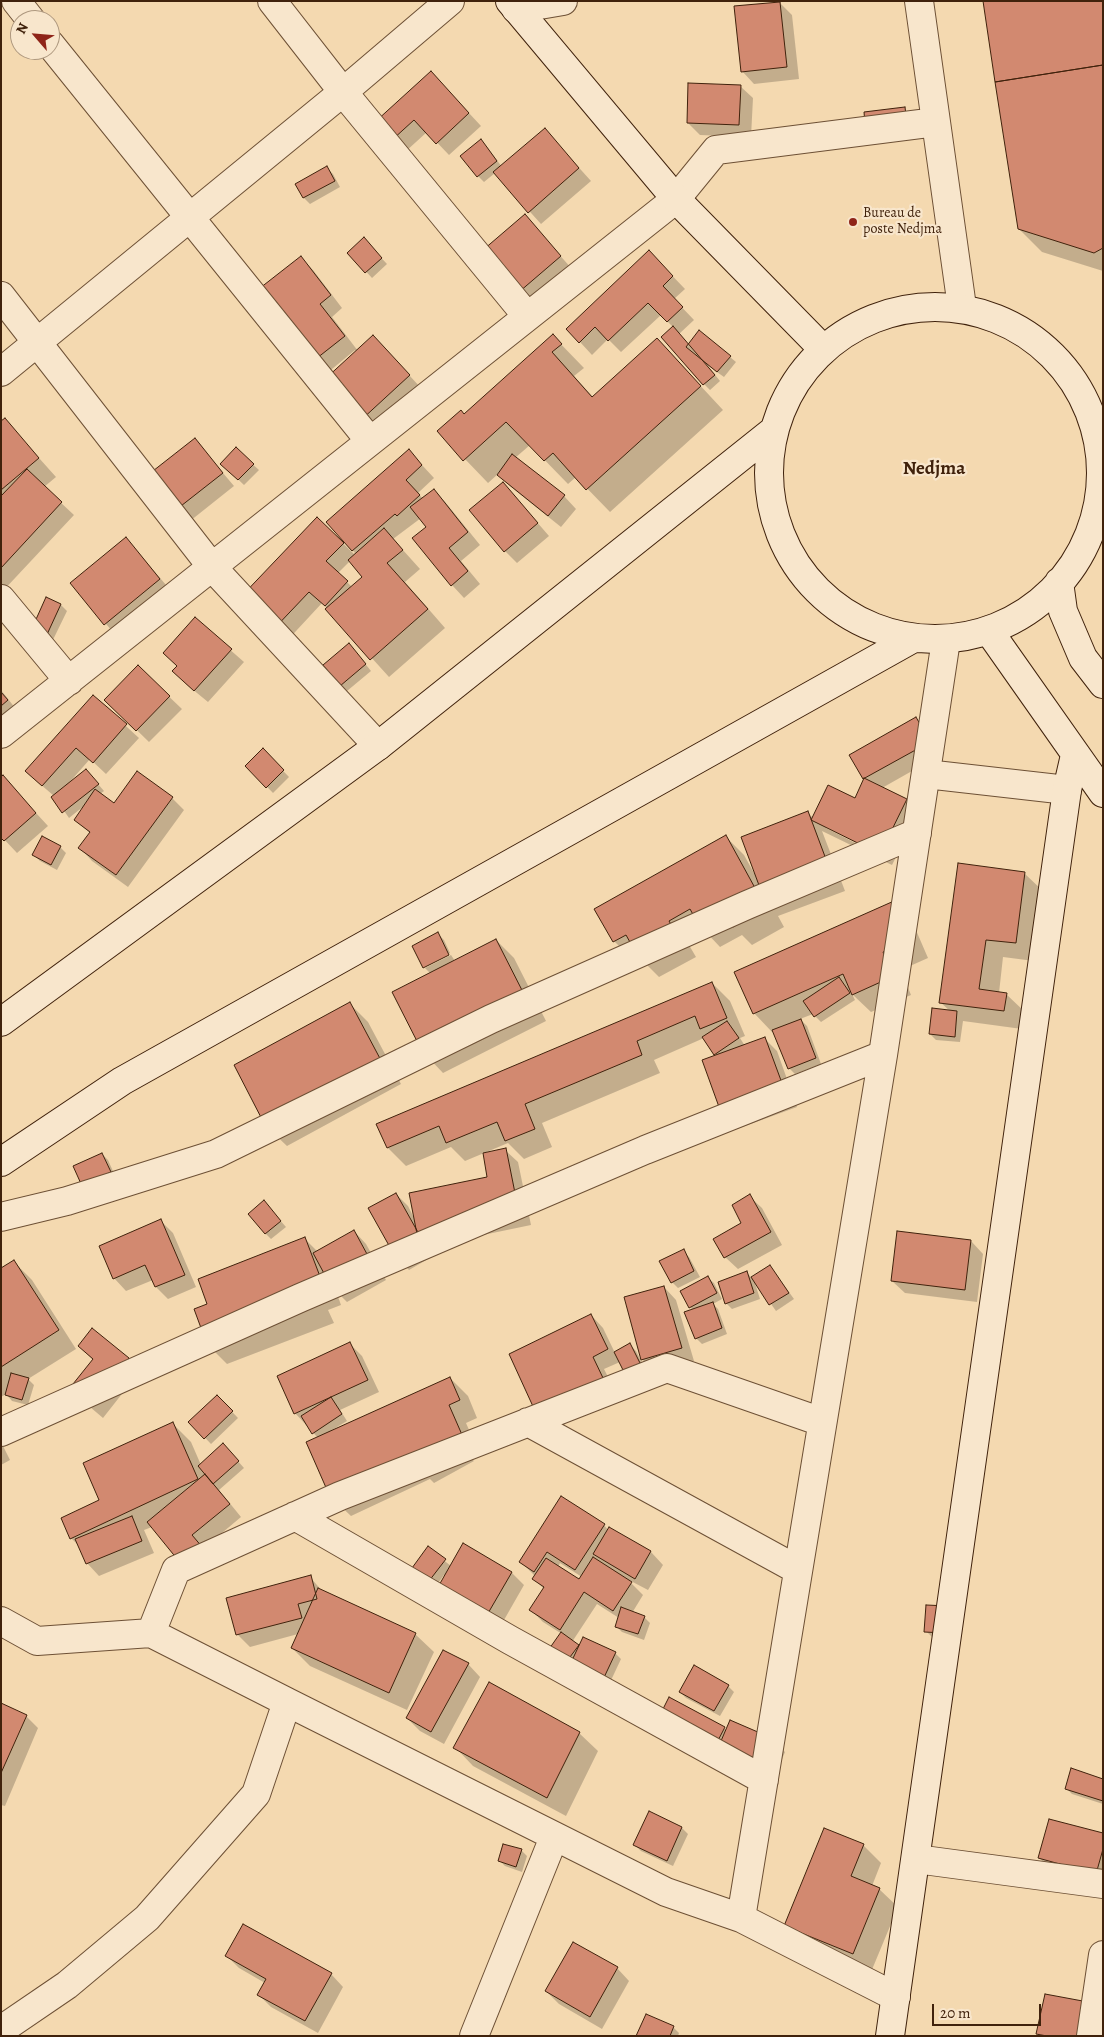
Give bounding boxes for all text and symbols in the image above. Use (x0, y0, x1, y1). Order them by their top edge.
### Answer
north arrow (10, 10, 60, 60)
text: N (11, 20, 33, 37)
place label: Bureau de poste Nedjma (863, 206, 942, 238)
marker: Bureau de poste Nedjma (847, 216, 859, 228)
district label: Nedjma (903, 458, 965, 480)
scale bar (934, 1994, 1043, 2026)
text: 20 m (940, 2003, 971, 2023)

